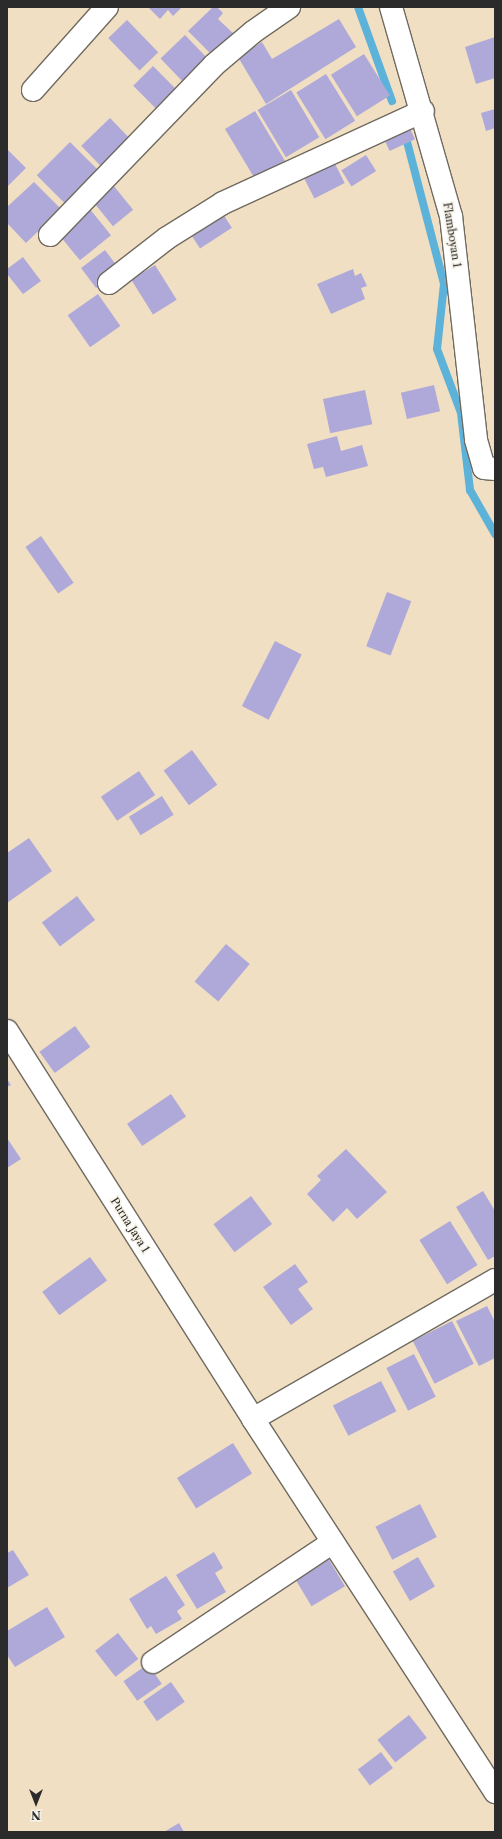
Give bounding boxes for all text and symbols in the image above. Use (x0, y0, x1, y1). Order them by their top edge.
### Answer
street label: Flamboyan 1 (440, 202, 464, 268)
street label: Purna Jaya 1 (108, 1195, 152, 1255)
north arrow (16, 1783, 56, 1823)
text: N (31, 1808, 41, 1822)

